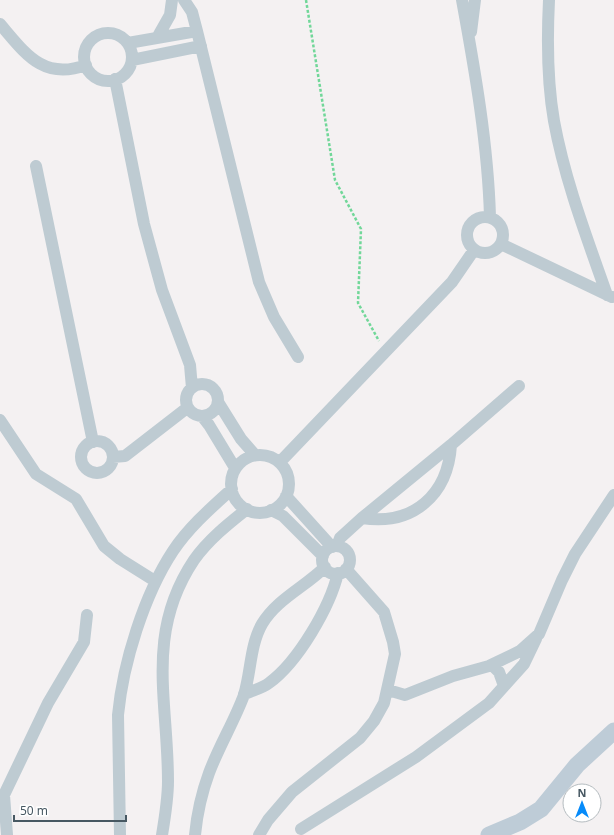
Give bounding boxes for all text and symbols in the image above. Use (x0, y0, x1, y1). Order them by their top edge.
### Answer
north arrow (562, 783, 602, 823)
text: N (578, 785, 586, 800)
scale bar (14, 797, 126, 823)
text: 50 m (20, 802, 48, 819)

